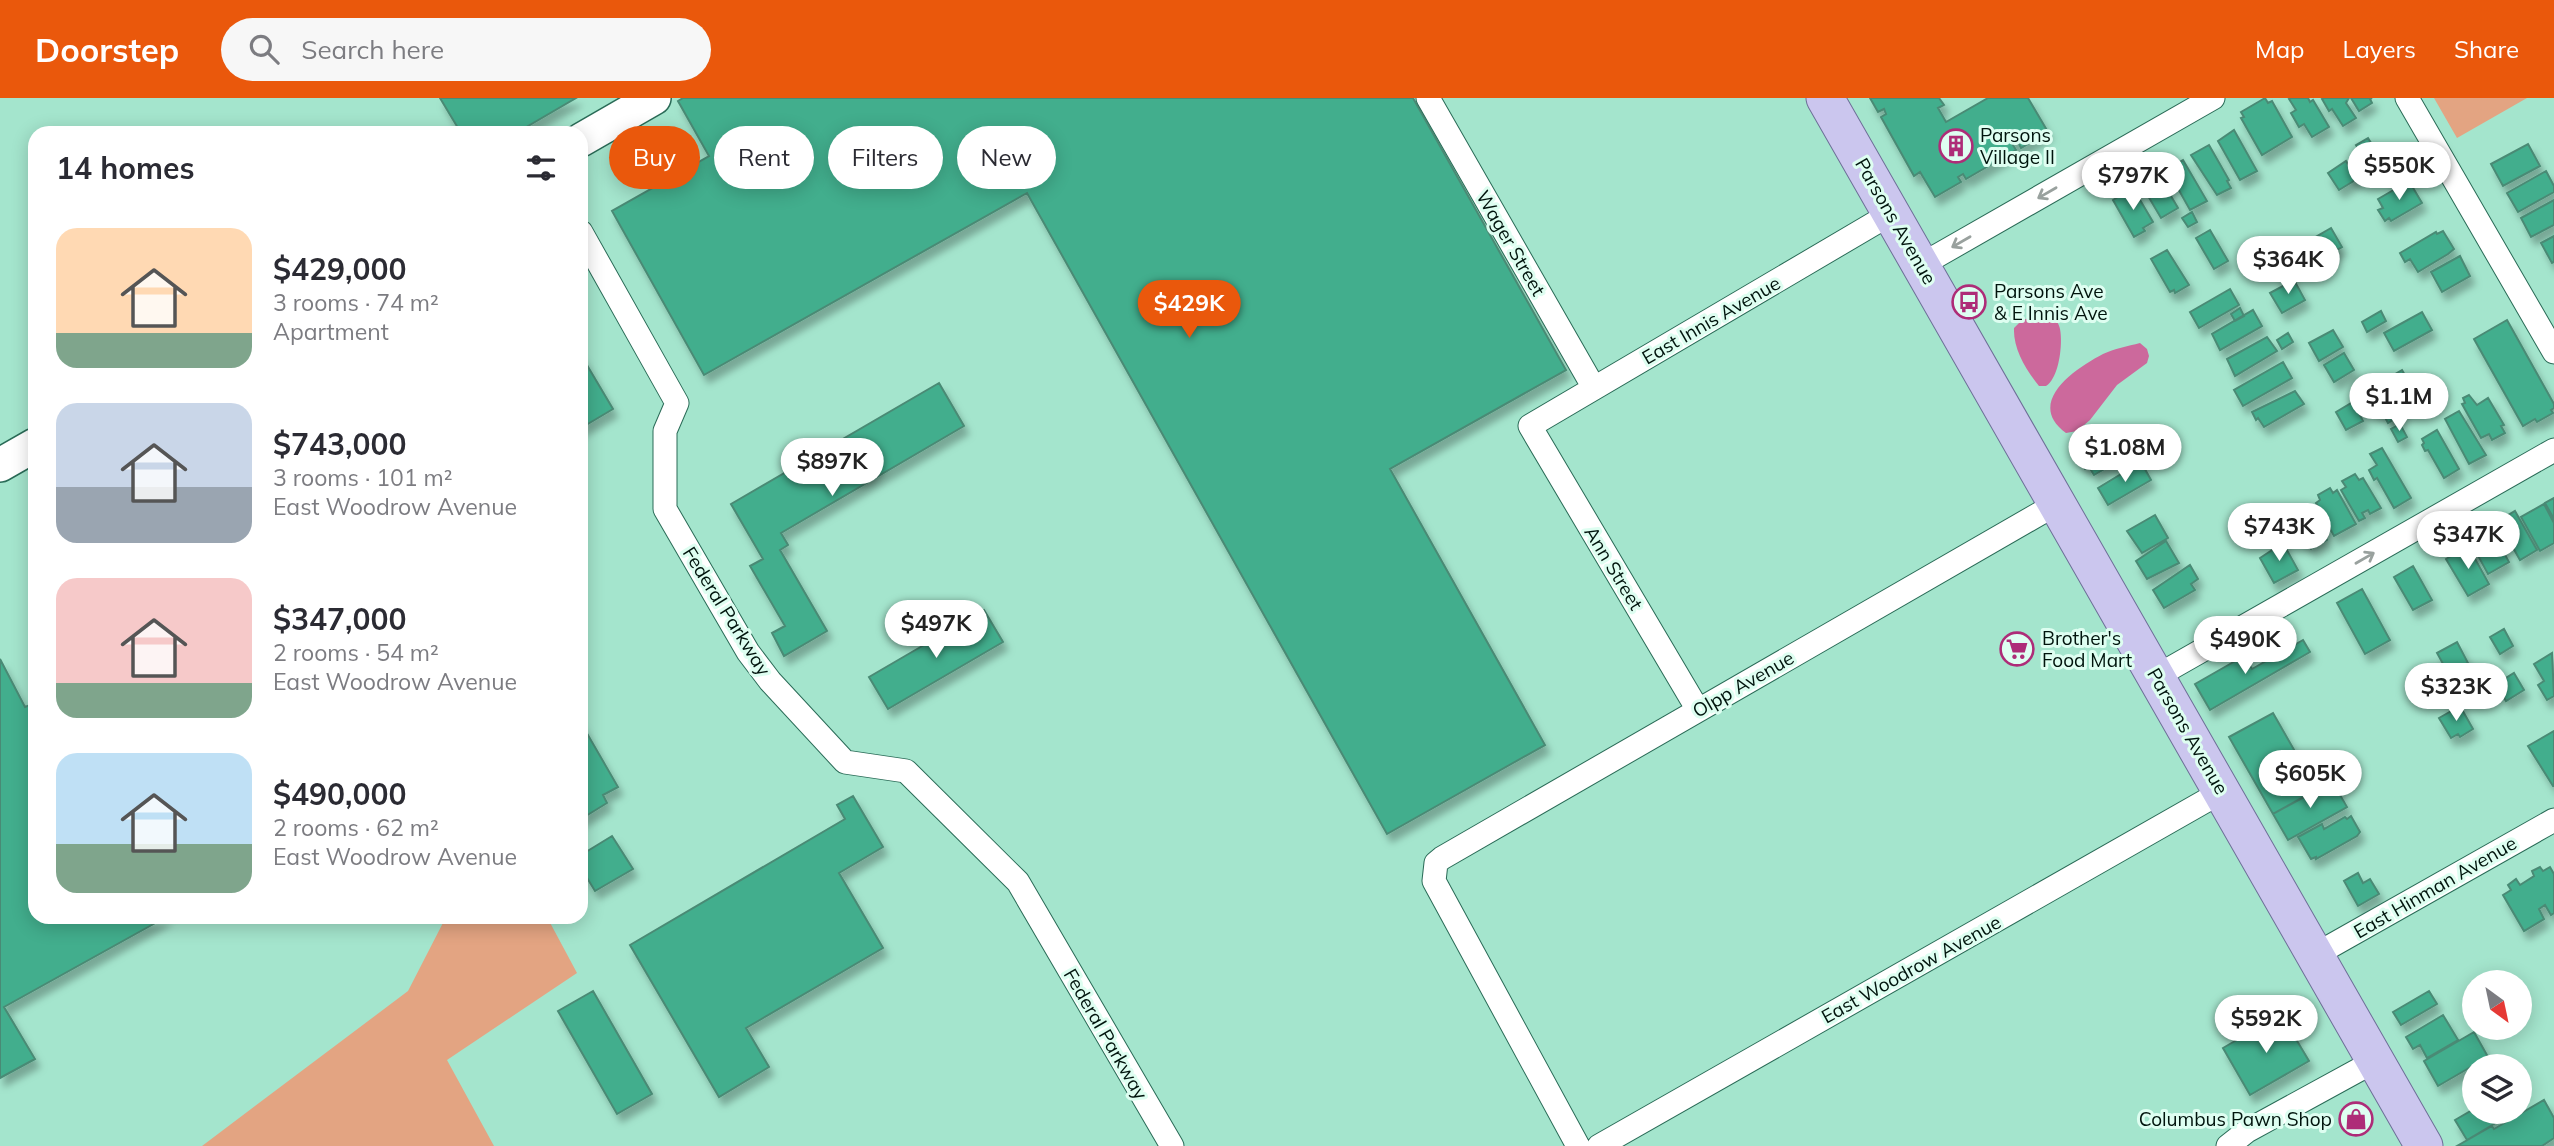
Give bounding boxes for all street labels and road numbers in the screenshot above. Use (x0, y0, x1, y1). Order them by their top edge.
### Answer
street label: Parsons Avenue (1850, 153, 1942, 289)
street label: Wager Street (1471, 186, 1551, 300)
street label: East Innis Avenue (1638, 271, 1784, 369)
street label: Ann Street (1580, 522, 1649, 615)
street label: Federal Parkway (678, 542, 776, 680)
street label: Olpp Avenue (1688, 645, 1798, 723)
street label: Parsons Avenue (2142, 663, 2234, 799)
street label: East Hinman Avenue (2349, 831, 2521, 943)
street label: East Woodrow Avenue (1817, 910, 2005, 1028)
street label: Federal Parkway (1059, 964, 1153, 1104)

